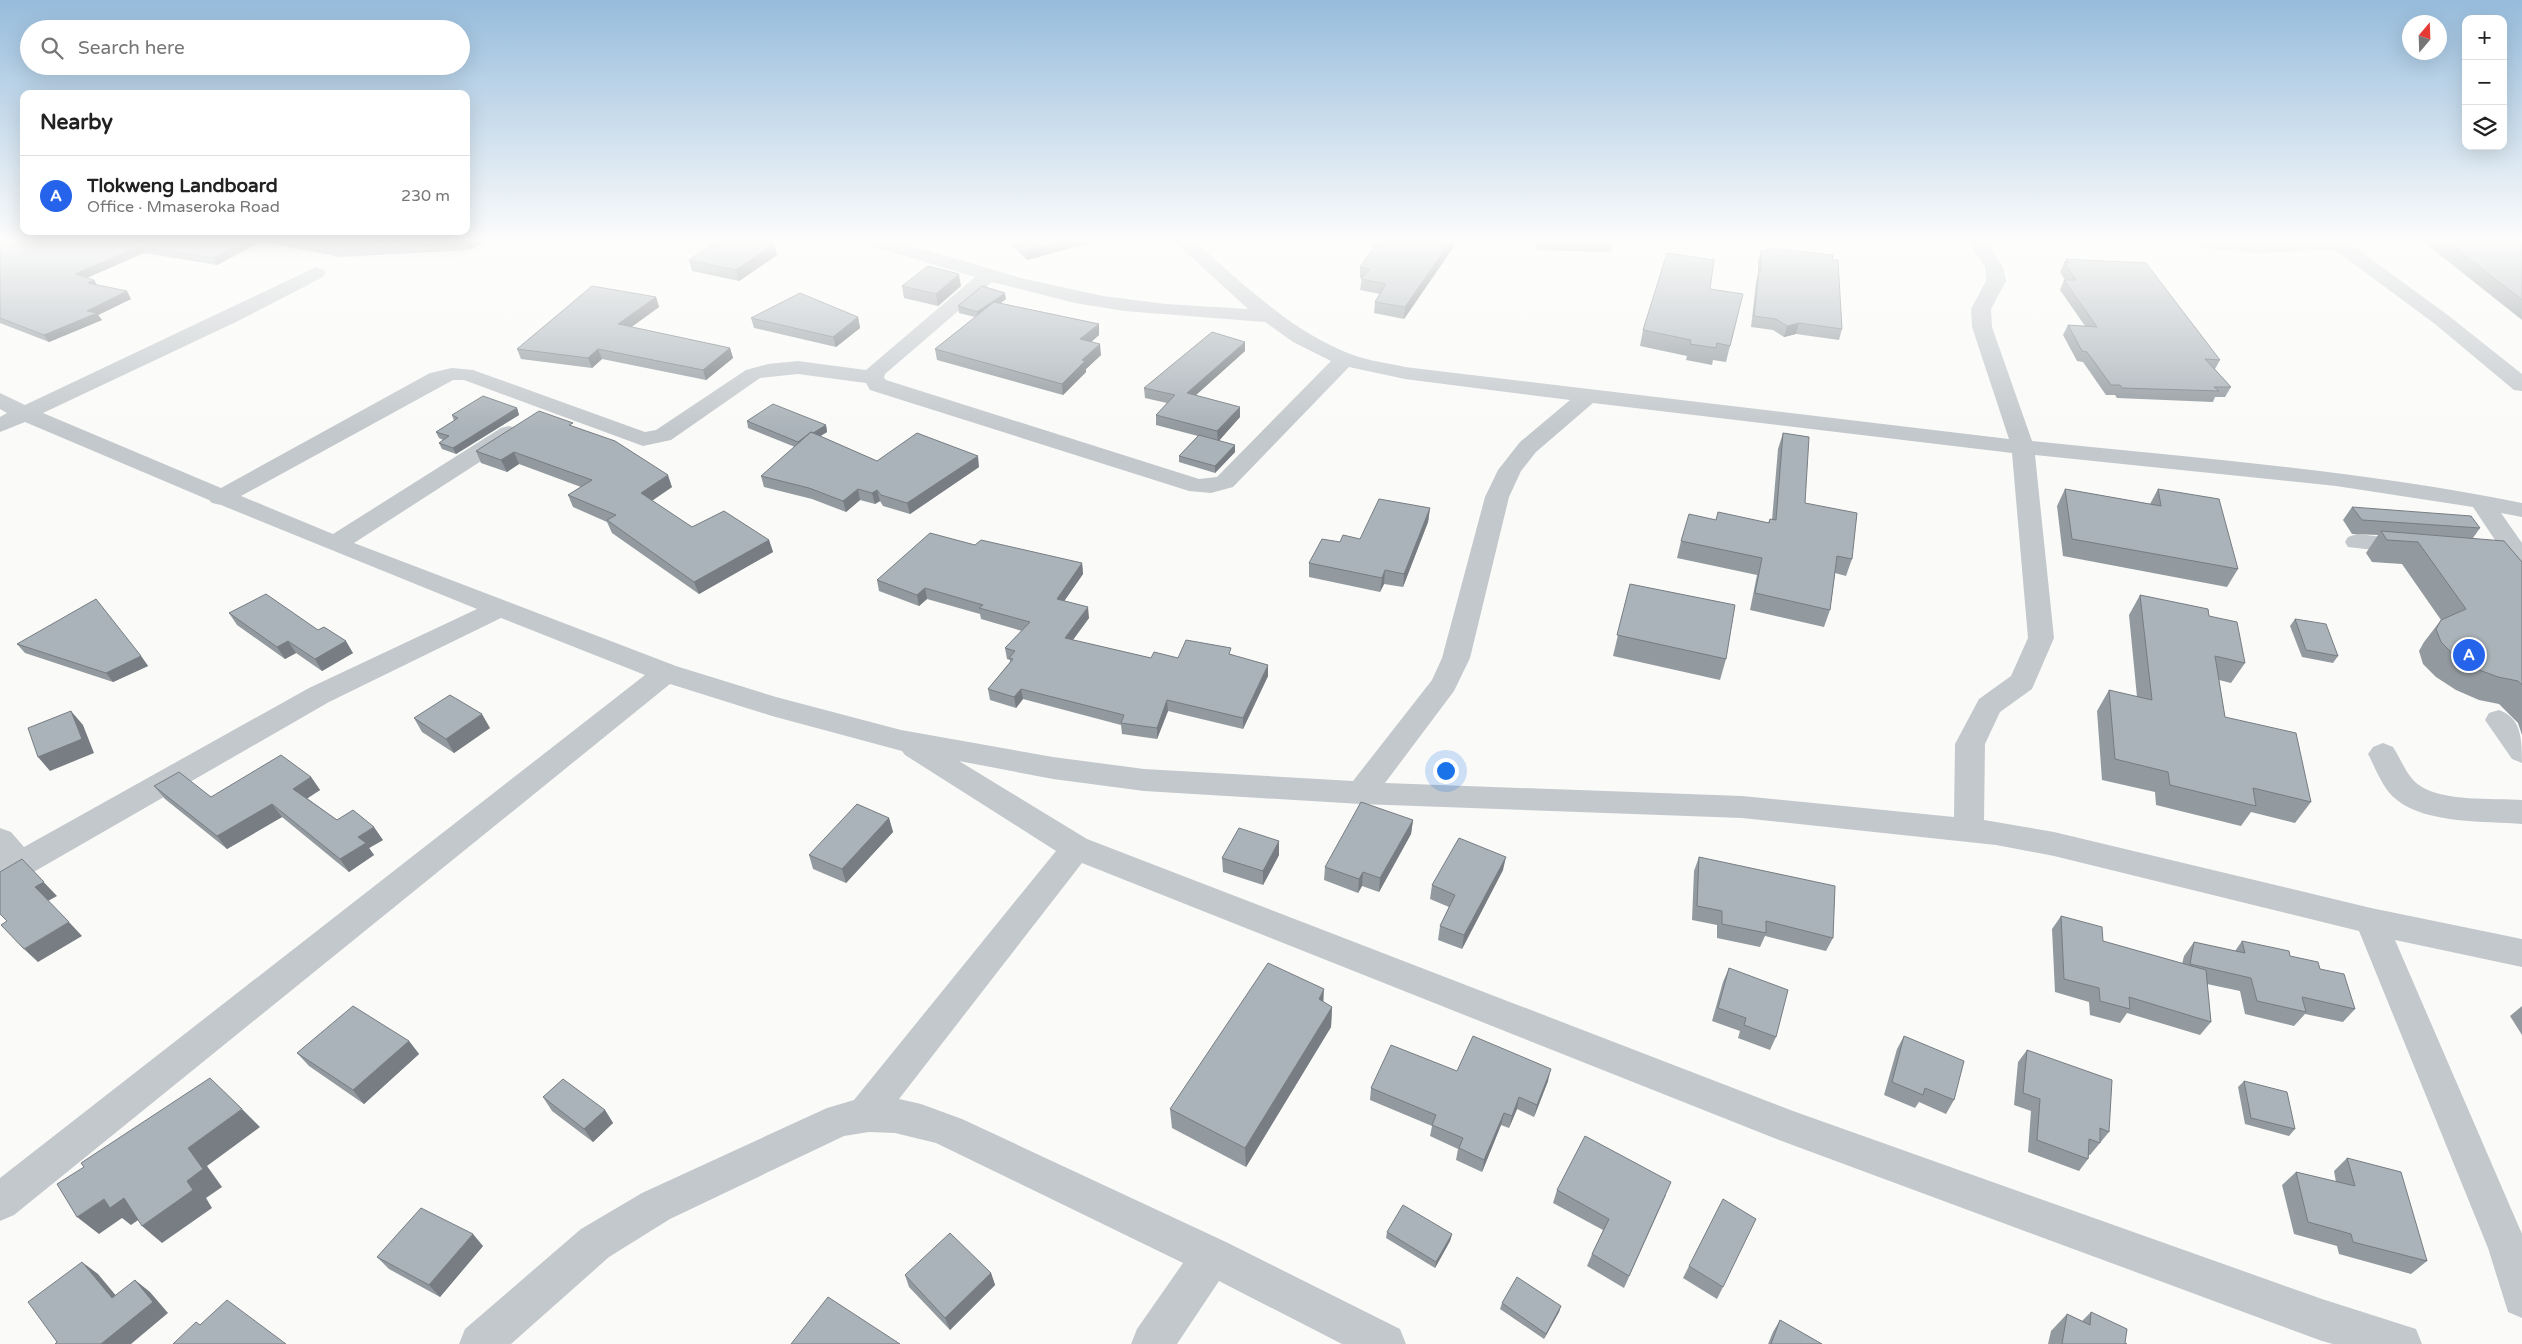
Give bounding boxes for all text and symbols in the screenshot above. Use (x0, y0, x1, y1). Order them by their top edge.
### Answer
north arrow (2402, 15, 2447, 60)
map controls (2462, 15, 2507, 150)
button: + (2462, 15, 2507, 60)
search box (20, 20, 470, 75)
icon: search (38, 34, 66, 62)
text: Search here (78, 37, 185, 59)
button: − (2462, 60, 2507, 105)
button: layers (2462, 105, 2507, 150)
text: Nearby (40, 110, 113, 135)
text: Tlokweng Landboard (87, 175, 278, 197)
text: A (50, 186, 62, 206)
text: 230 m (401, 186, 450, 206)
text: Office · Mmaseroka Road (87, 197, 280, 217)
pin: A (2453, 636, 2485, 674)
your location (1433, 758, 1459, 784)

